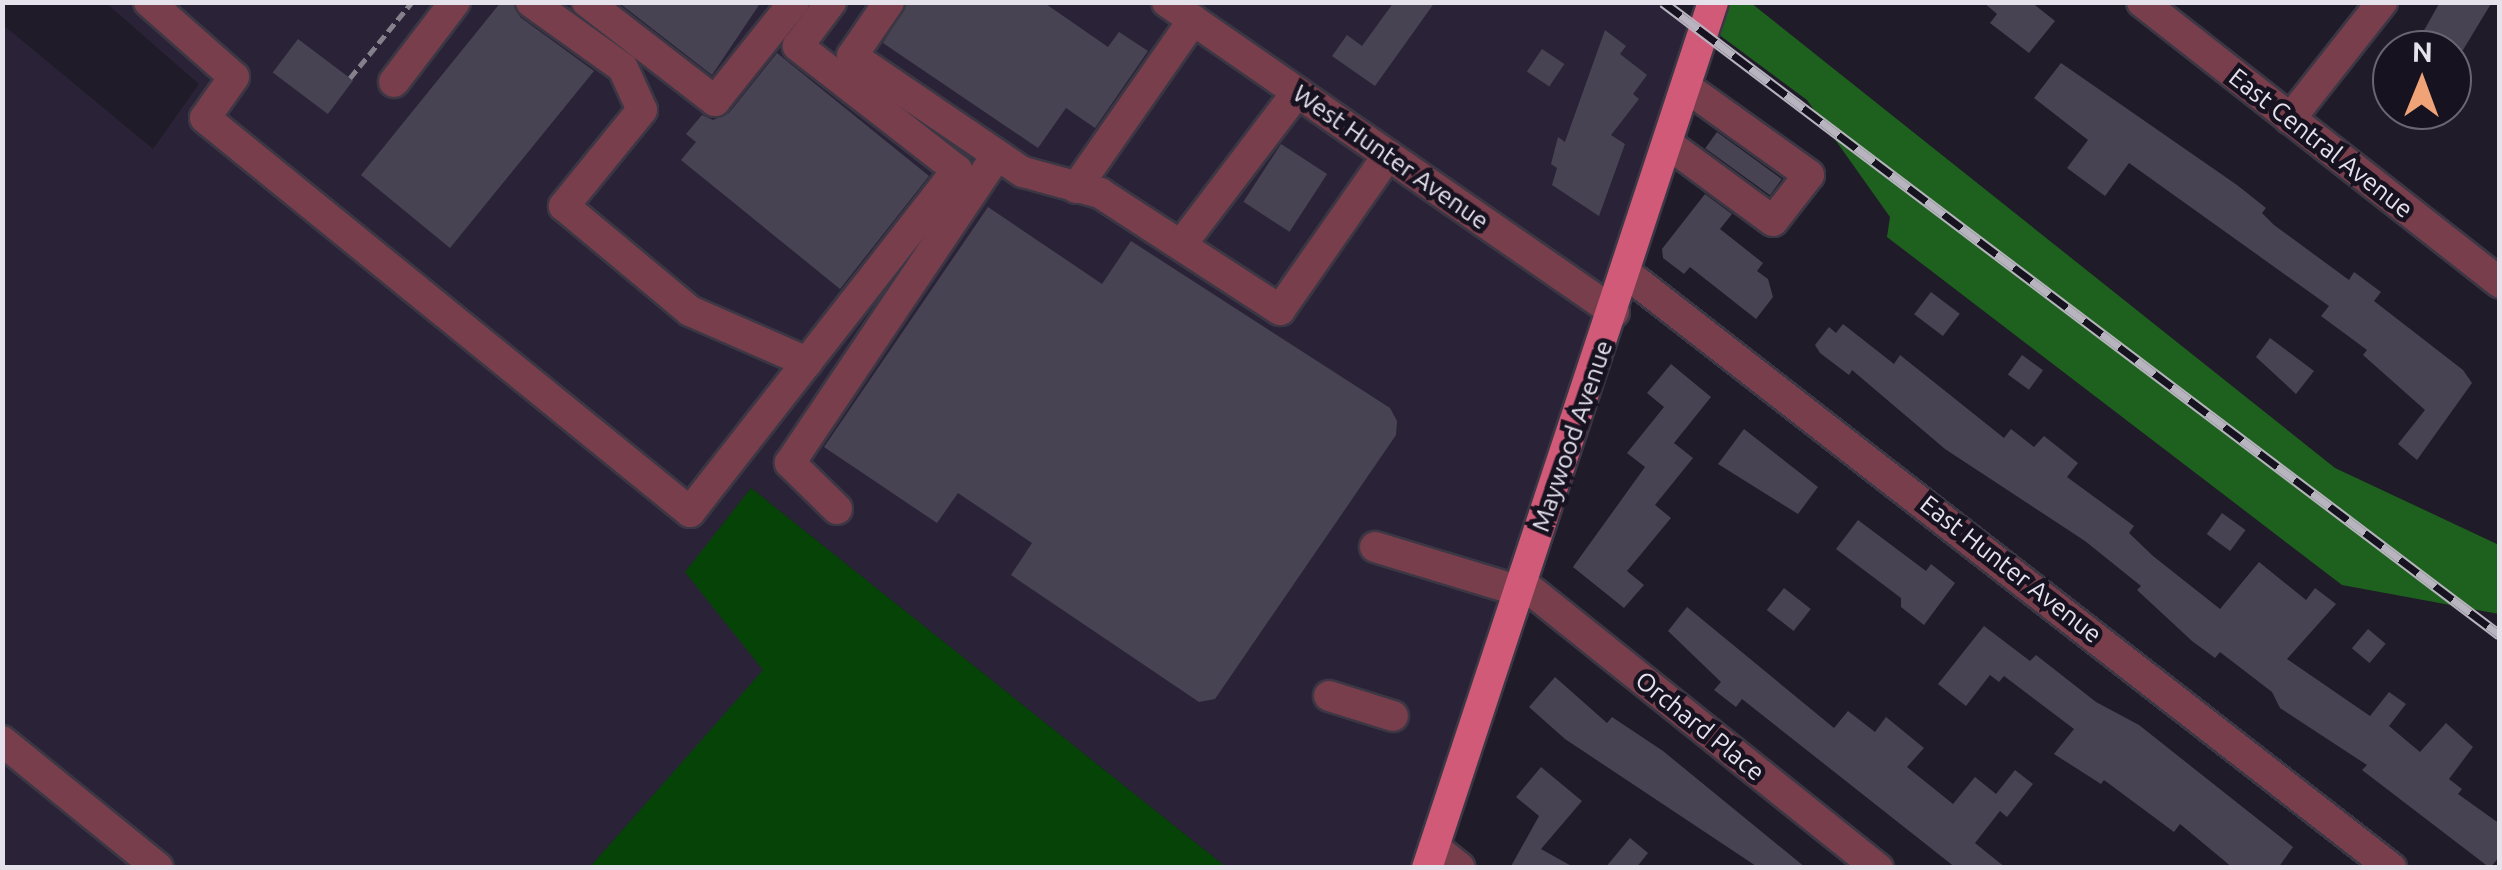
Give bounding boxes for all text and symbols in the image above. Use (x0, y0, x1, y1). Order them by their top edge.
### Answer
north arrow (2372, 30, 2472, 130)
text: N (2412, 36, 2433, 67)
street label: East Central Avenue (2223, 62, 2419, 224)
street label: West Hunter Avenue (1287, 78, 1495, 236)
street label: Maywood Avenue (1525, 336, 1619, 536)
street label: East Hunter Avenue (1914, 489, 2108, 649)
street label: Orchard Place (1629, 665, 1771, 787)

